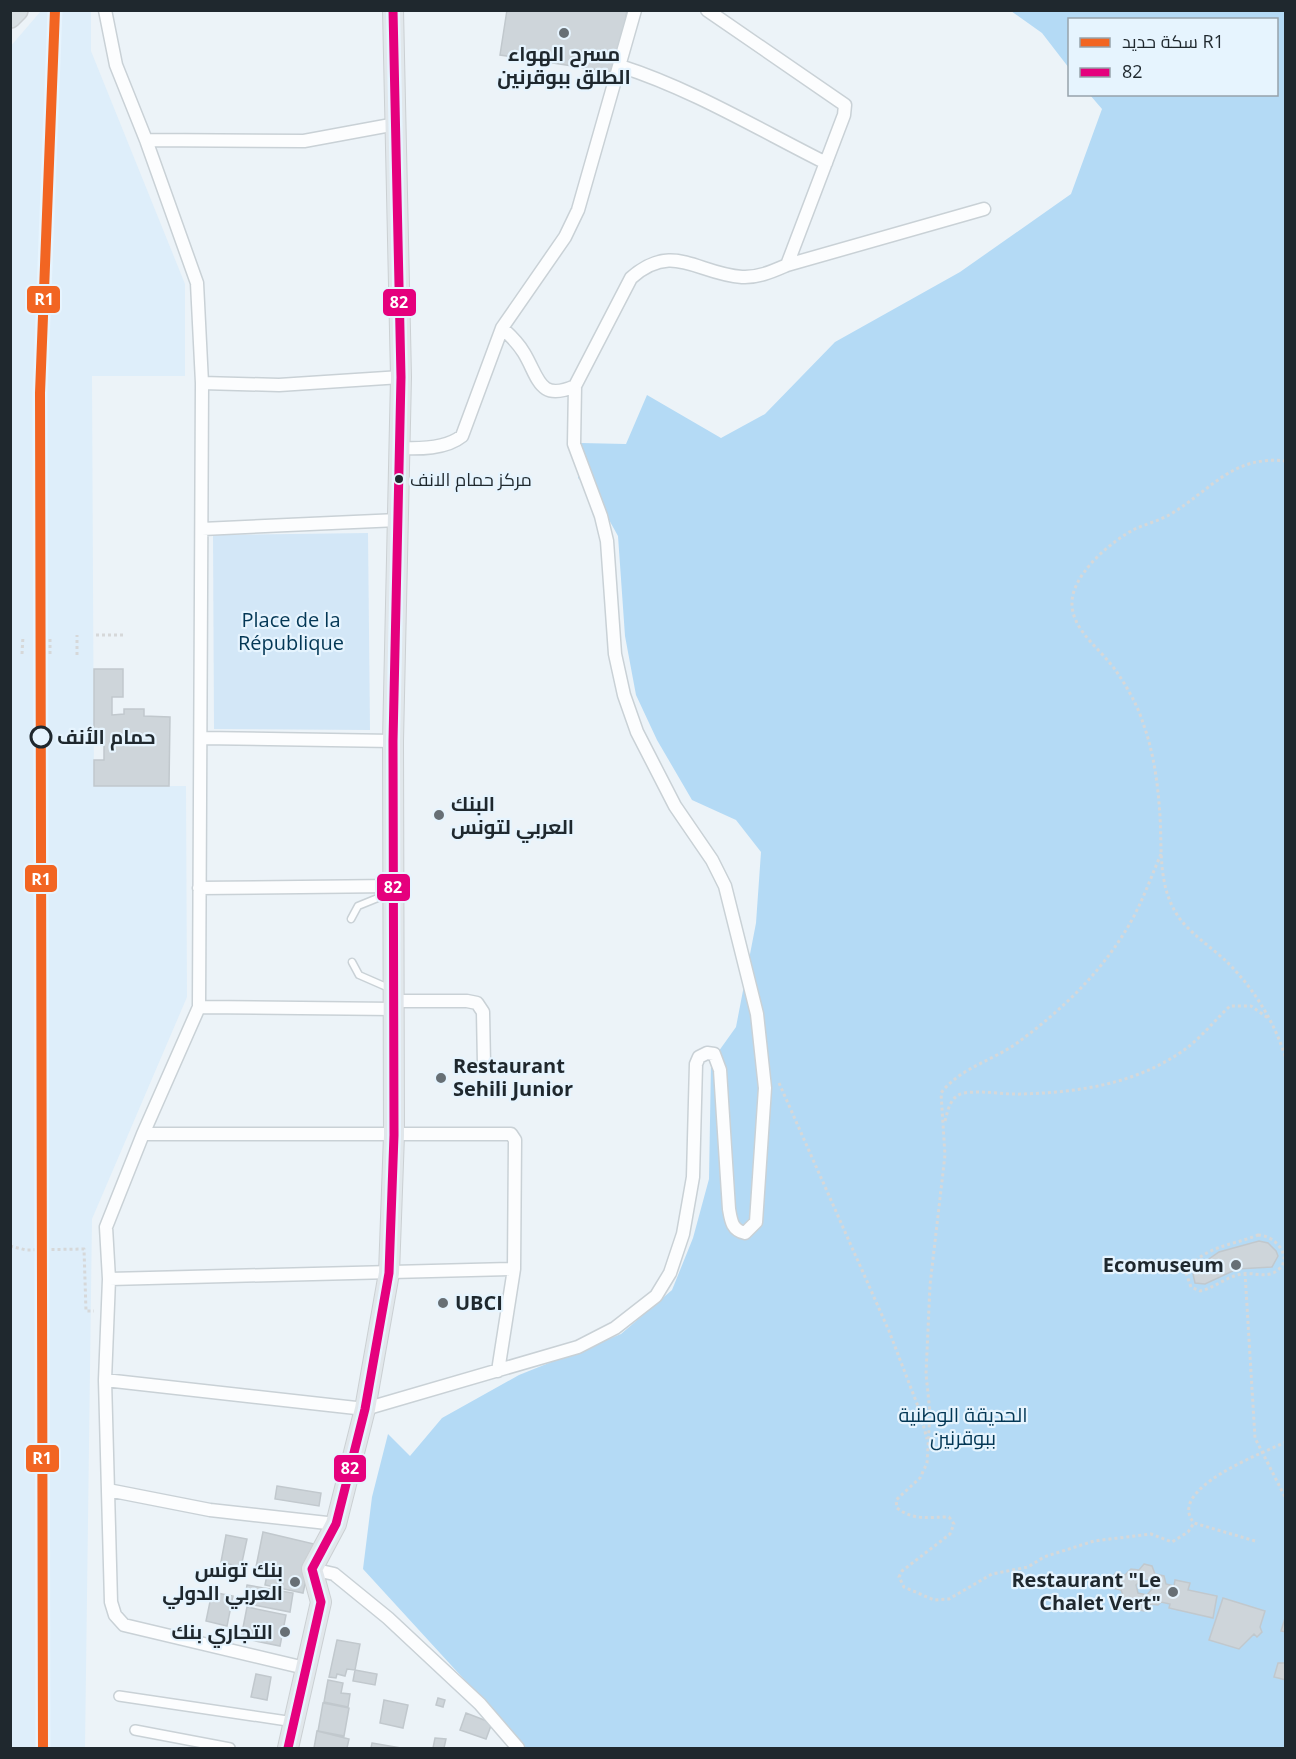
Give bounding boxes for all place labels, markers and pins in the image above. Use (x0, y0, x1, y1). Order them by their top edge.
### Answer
marker: مسرح الهواء الطلق ببوقرنين (557, 26, 571, 40)
place label: مسرح الهواء الطلق ببوقرنين (497, 40, 631, 90)
place label: مركز حمام الانف (410, 467, 532, 492)
marker: مركز حمام الانف (393, 473, 405, 485)
place label: حمام الأنف (57, 723, 156, 751)
marker: حمام الأنف (30, 726, 52, 748)
place label: البنك العربي لتونس (451, 790, 574, 843)
marker: البنك العربي لتونس (432, 808, 446, 822)
place label: Restaurant Sehili Junior (453, 1052, 573, 1102)
marker: Restaurant Sehili Junior (434, 1071, 448, 1085)
place label: Ecomuseum (1103, 1251, 1224, 1278)
marker: Ecomuseum (1229, 1258, 1243, 1272)
place label: UBCI (455, 1289, 503, 1316)
marker: UBCI (436, 1296, 450, 1310)
place label: بنك تونس العربي الدولي (162, 1556, 283, 1609)
place label: Restaurant "Le Chalet Vert" (1011, 1566, 1161, 1616)
marker: بنك تونس العربي الدولي (288, 1575, 302, 1589)
marker: Restaurant "Le Chalet Vert" (1166, 1585, 1180, 1599)
place label: التجاري بنك (171, 1618, 273, 1648)
marker: التجاري بنك (278, 1625, 292, 1639)

